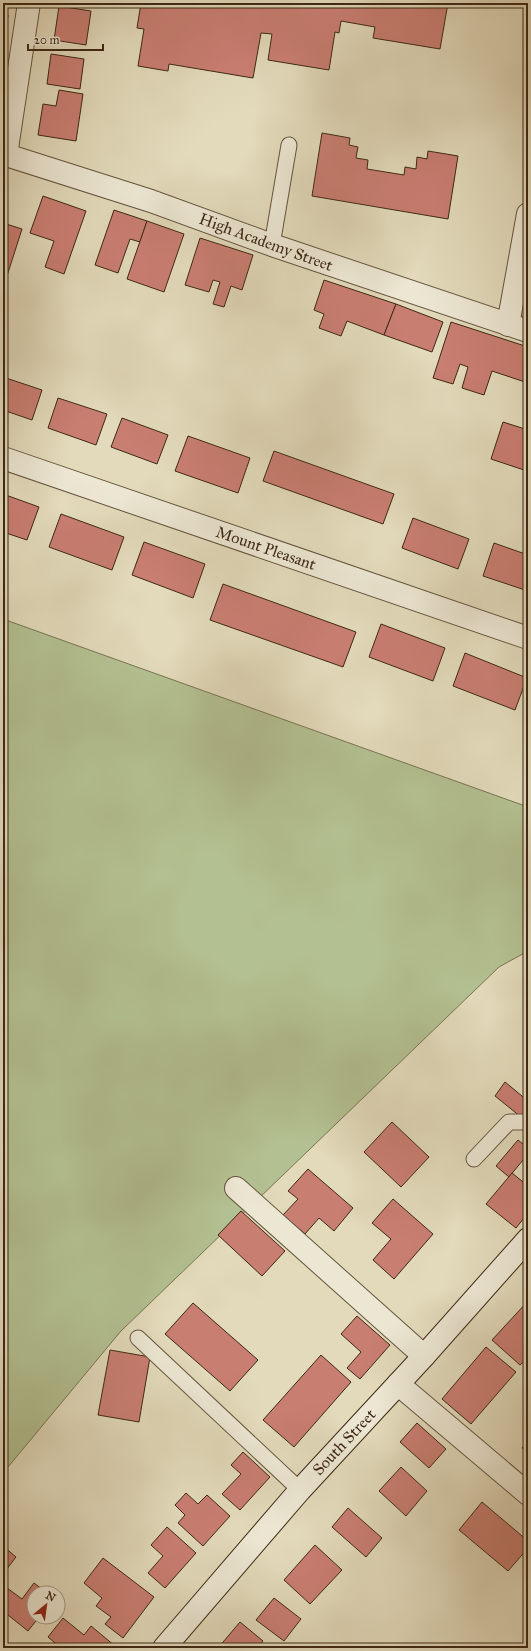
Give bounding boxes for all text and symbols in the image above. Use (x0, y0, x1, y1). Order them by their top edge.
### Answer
scale bar (28, 26, 103, 52)
text: 20 m (34, 33, 60, 47)
street label: High Academy Street (196, 209, 336, 276)
street label: Mount Pleasant (214, 522, 319, 574)
street label: South Street (309, 1405, 380, 1479)
north arrow (26, 1585, 66, 1625)
text: N (43, 1589, 58, 1605)

